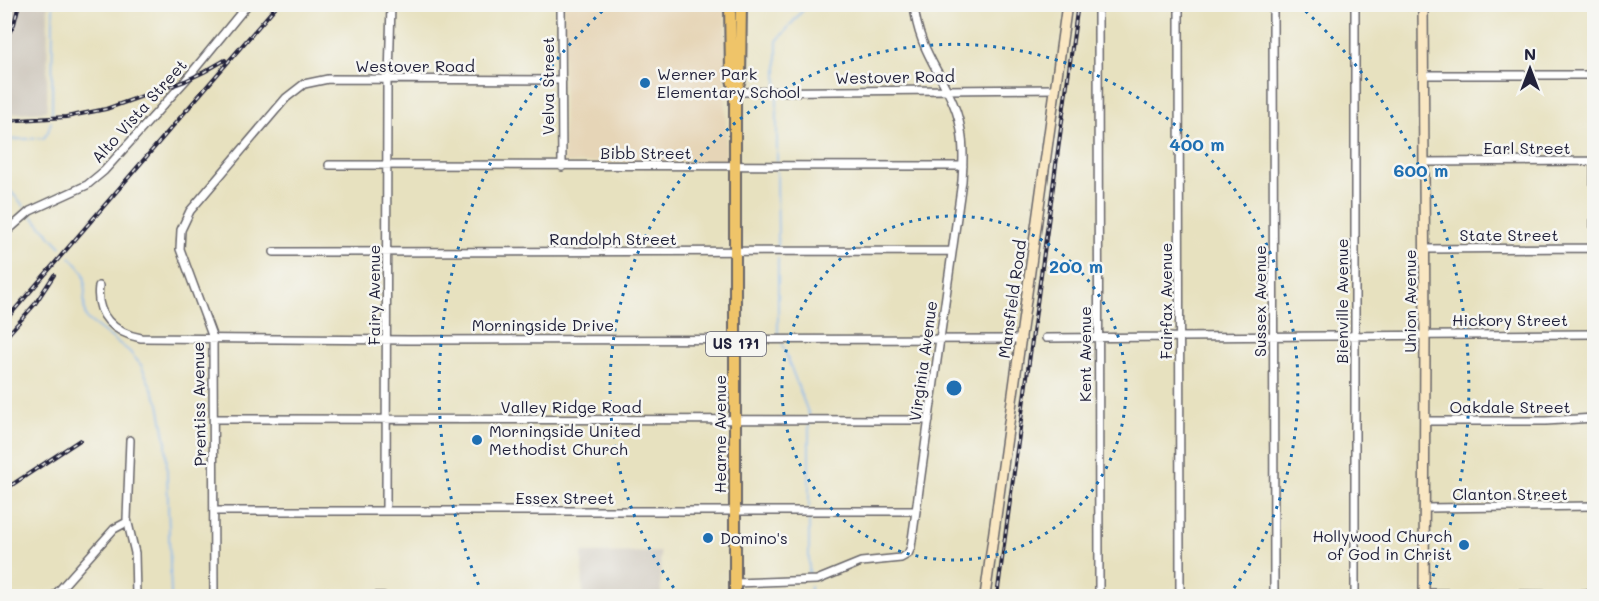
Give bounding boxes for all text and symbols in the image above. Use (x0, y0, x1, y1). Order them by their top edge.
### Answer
street label: Velva Street (537, 37, 558, 135)
north arrow (1500, 39, 1560, 99)
text: N (1524, 43, 1536, 64)
street label: Alto Vista Street (86, 54, 191, 167)
street label: Westover Road (355, 55, 475, 76)
place label: Werner Park Elementary School (657, 63, 801, 102)
street label: Westover Road (835, 65, 955, 88)
marker: Werner Park Elementary School (638, 76, 652, 90)
text: 400 m (1169, 132, 1225, 156)
street label: Earl Street (1483, 137, 1571, 158)
street label: Bibb Street (600, 142, 692, 163)
text: 600 m (1394, 158, 1448, 182)
street label: State Street (1459, 224, 1559, 245)
street label: Randolph Street (549, 228, 677, 249)
street label: Mansfield Road (993, 238, 1030, 360)
street label: Bienville Avenue (1331, 238, 1352, 364)
street label: Fairfax Avenue (1155, 243, 1176, 359)
street label: Fairy Avenue (363, 245, 384, 345)
street label: Sussex Avenue (1249, 245, 1270, 357)
street label: Union Avenue (1399, 249, 1420, 353)
text: 200 m (1049, 254, 1103, 278)
street label: Virginia Avenue (904, 299, 941, 423)
street label: Kent Avenue (1074, 306, 1095, 402)
street label: Hickory Street (1452, 309, 1568, 330)
street label: Morningside Drive (472, 314, 614, 335)
road number: US 171 (706, 332, 766, 356)
street label: Prentiss Avenue (187, 342, 210, 466)
street label: Hearne Avenue (709, 375, 730, 493)
centre of rings (944, 378, 964, 398)
street label: Valley Ridge Road (500, 396, 642, 417)
street label: Oakdale Street (1449, 396, 1571, 417)
place label: Morningside United Methodist Church (489, 420, 641, 459)
marker: Morningside United Methodist Church (470, 433, 484, 447)
street label: Clanton Street (1452, 483, 1568, 504)
street label: Essex Street (516, 487, 614, 508)
place label: Hollywood Church of God in Christ (1312, 525, 1452, 564)
place label: Domino's (720, 527, 788, 548)
marker: Domino's (701, 531, 715, 545)
marker: Hollywood Church of God in Christ (1457, 538, 1471, 552)

